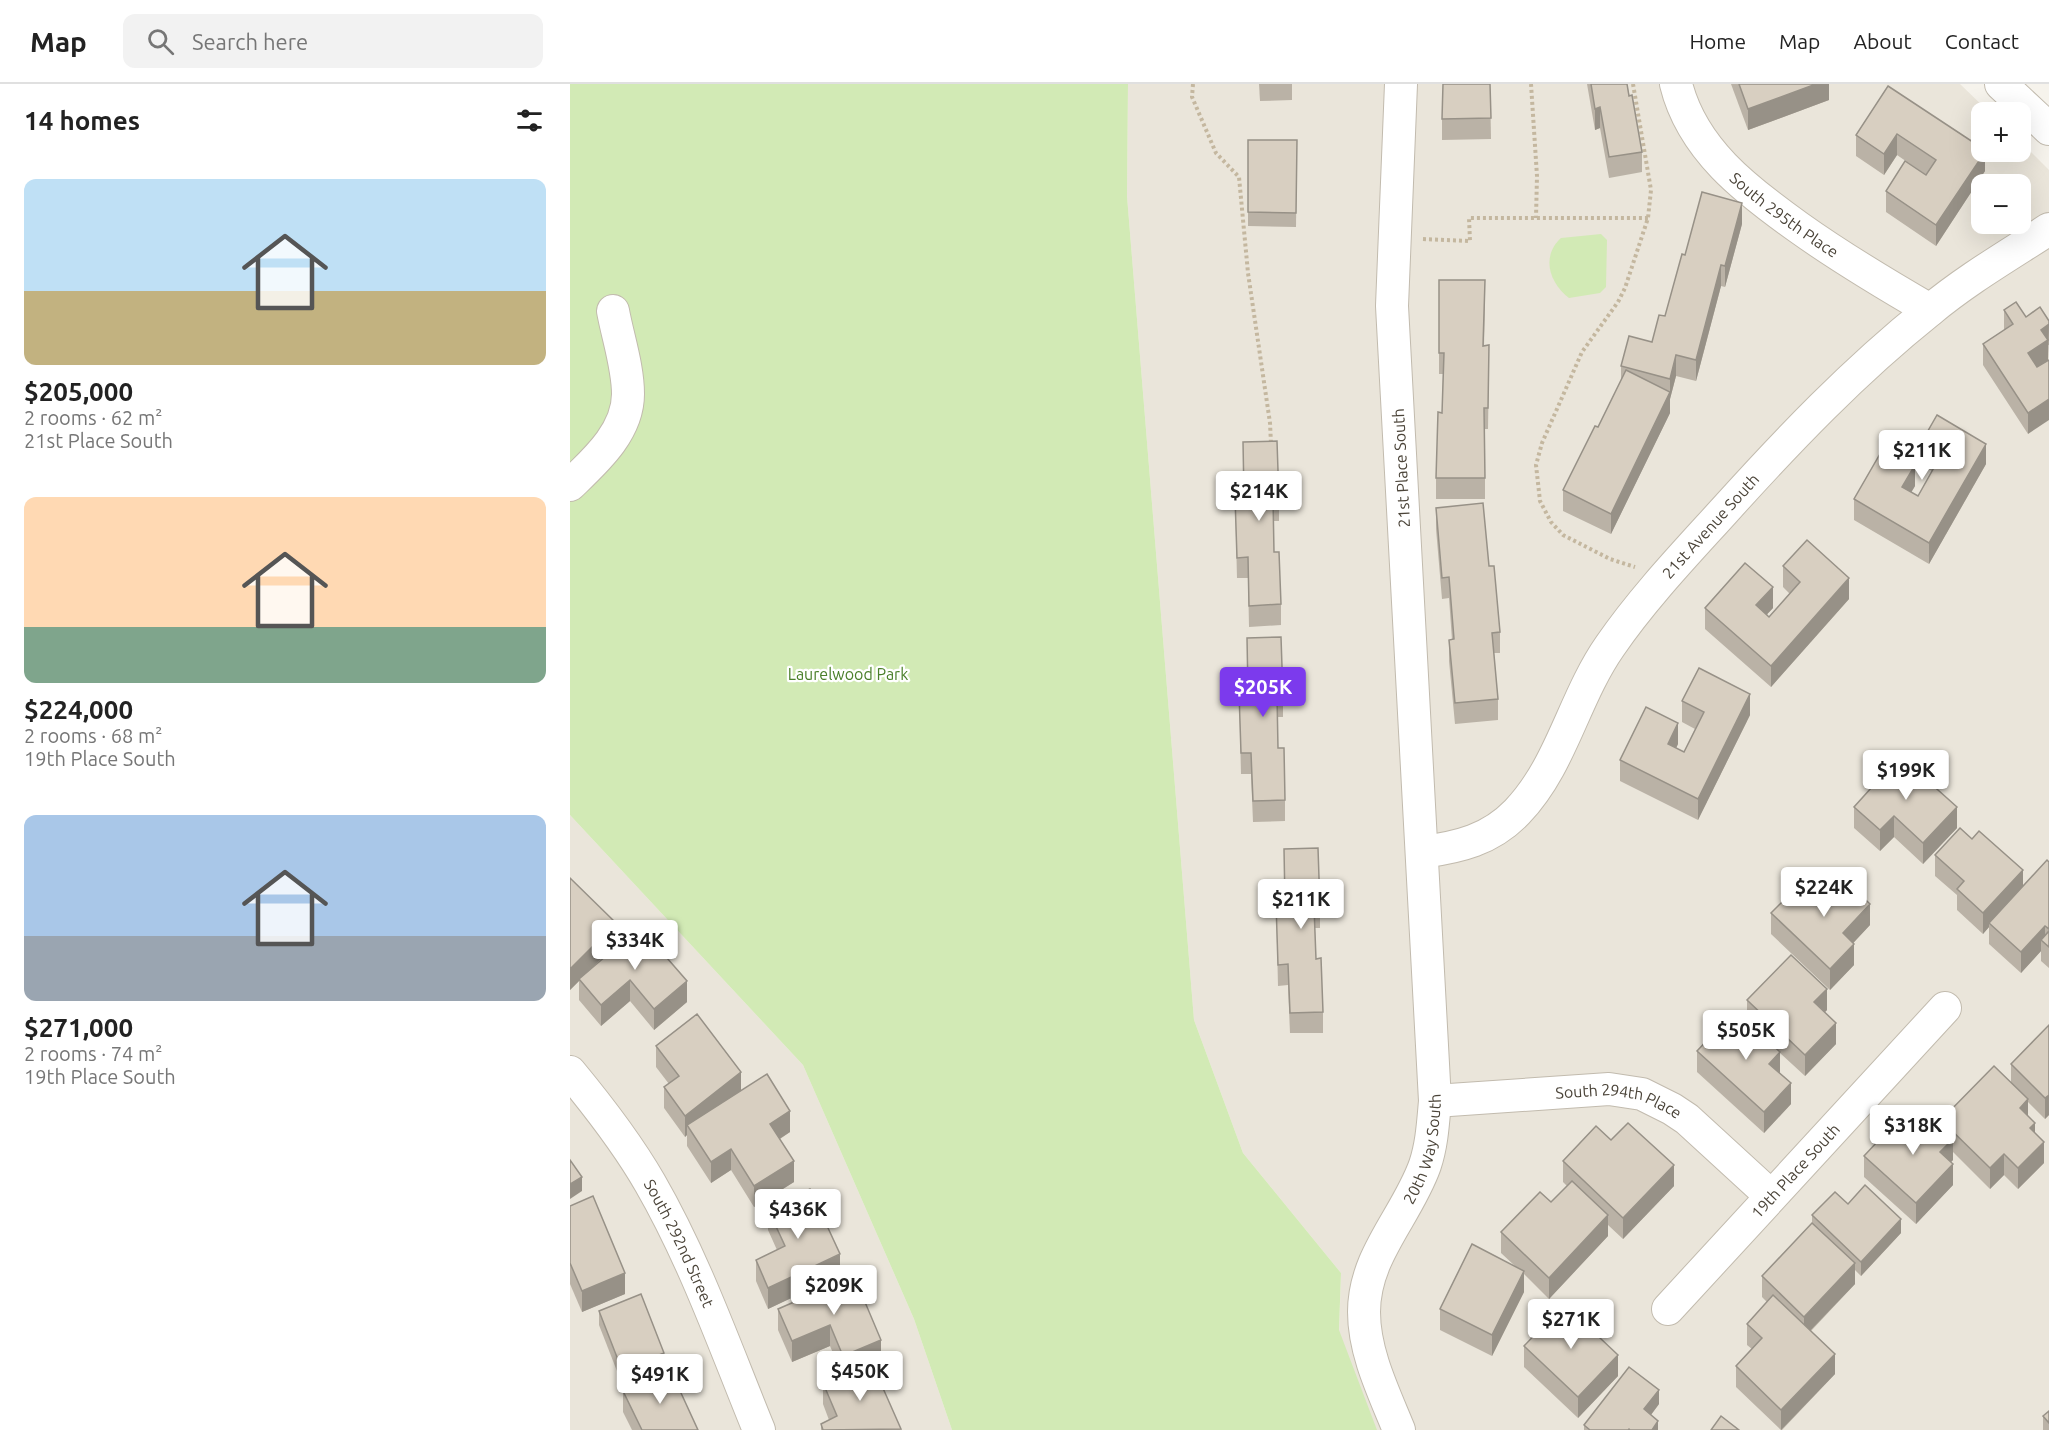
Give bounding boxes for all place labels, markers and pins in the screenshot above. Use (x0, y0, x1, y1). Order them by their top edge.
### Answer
pin: $211K (1880, 430, 1964, 481)
pin: $214K (1217, 471, 1301, 522)
pin: $205K (1221, 667, 1305, 718)
pin: $199K (1864, 750, 1948, 801)
pin: $224K (1782, 867, 1866, 918)
pin: $211K (1259, 879, 1343, 930)
pin: $334K (593, 920, 677, 971)
pin: $505K (1704, 1010, 1788, 1061)
pin: $318K (1871, 1105, 1955, 1156)
pin: $436K (756, 1189, 840, 1240)
pin: $209K (792, 1265, 876, 1316)
pin: $271K (1529, 1299, 1613, 1350)
pin: $450K (818, 1351, 902, 1402)
pin: $491K (618, 1354, 702, 1405)

